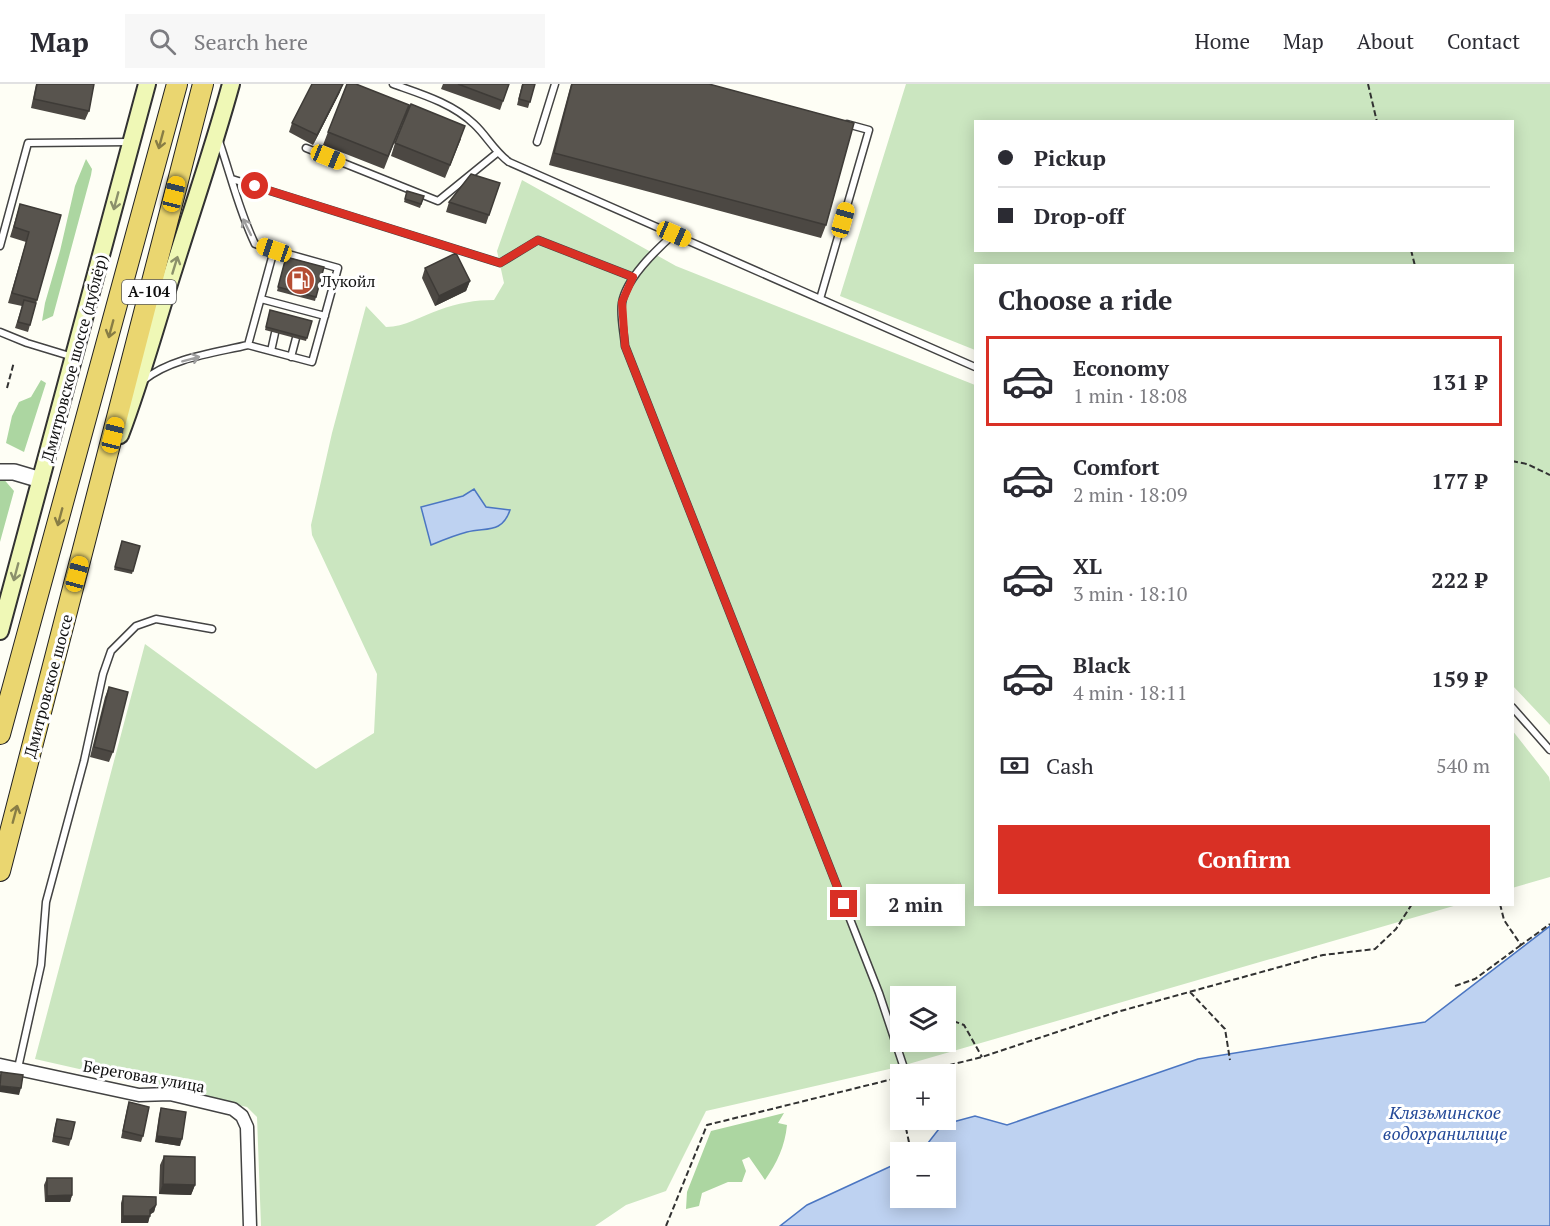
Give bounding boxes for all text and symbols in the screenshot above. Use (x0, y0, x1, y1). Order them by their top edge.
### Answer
search box (125, 14, 545, 68)
text: Map (30, 23, 89, 60)
icon: search (146, 25, 179, 58)
text: Search here (194, 27, 308, 56)
text: Home (1194, 27, 1250, 55)
text: Map (1283, 27, 1324, 55)
text: About (1357, 27, 1414, 55)
text: Contact (1447, 27, 1520, 55)
one-way arrow (155, 131, 167, 150)
car (308, 142, 348, 172)
text: Pickup (1034, 143, 1106, 172)
route start (241, 172, 268, 199)
car (161, 174, 187, 214)
one-way arrow (110, 191, 121, 210)
car (829, 200, 857, 240)
text: Drop-off (1034, 201, 1125, 230)
car (654, 218, 694, 250)
one-way arrow (241, 219, 253, 237)
car (254, 236, 294, 264)
street label: Дмитровское шоссе (дублёр) (36, 252, 112, 464)
one-way arrow (170, 256, 181, 275)
fuel station icon: Лукойл (284, 265, 316, 297)
place label: Лукойл (320, 270, 376, 292)
road number: А-104 (122, 280, 176, 304)
text: Choose a ride (998, 282, 1173, 318)
one-way arrow (104, 319, 116, 338)
one-way arrow (181, 353, 200, 365)
text: Economy (1073, 353, 1169, 382)
icon: car (1001, 354, 1055, 408)
text: 131 ₽ (1431, 367, 1487, 396)
text: 1 min · 18:08 (1073, 382, 1187, 409)
car (100, 415, 126, 455)
text: Comfort (1073, 452, 1159, 481)
icon: car (1001, 453, 1055, 507)
text: 177 ₽ (1431, 466, 1487, 495)
text: 2 min · 18:09 (1073, 481, 1187, 508)
one-way arrow (53, 507, 65, 526)
text: XL (1073, 551, 1102, 580)
icon: car (1001, 552, 1055, 606)
car (64, 554, 90, 594)
one-way arrow (10, 562, 21, 581)
text: 222 ₽ (1431, 565, 1487, 594)
text: 3 min · 18:10 (1073, 580, 1187, 607)
street label: Дмитровское шоссе (18, 612, 78, 760)
text: Black (1073, 650, 1130, 679)
icon: car (1001, 651, 1055, 705)
text: 159 ₽ (1431, 664, 1487, 693)
text: 4 min · 18:11 (1073, 679, 1187, 706)
icon: cash (998, 749, 1031, 782)
text: Cash (1046, 751, 1094, 780)
text: 540 m (1436, 752, 1490, 779)
one-way arrow (9, 805, 21, 824)
button: Confirm (998, 825, 1490, 894)
callout: 2 min (865, 883, 964, 925)
route end (830, 890, 857, 917)
text: 2 min (888, 891, 943, 918)
map controls (890, 986, 956, 1208)
button: layers (890, 986, 956, 1052)
street label: Береговая улица (81, 1054, 207, 1098)
button: + (890, 1064, 956, 1130)
water label: Клязьминское водохранилище (1383, 1100, 1507, 1145)
button: − (890, 1142, 956, 1208)

